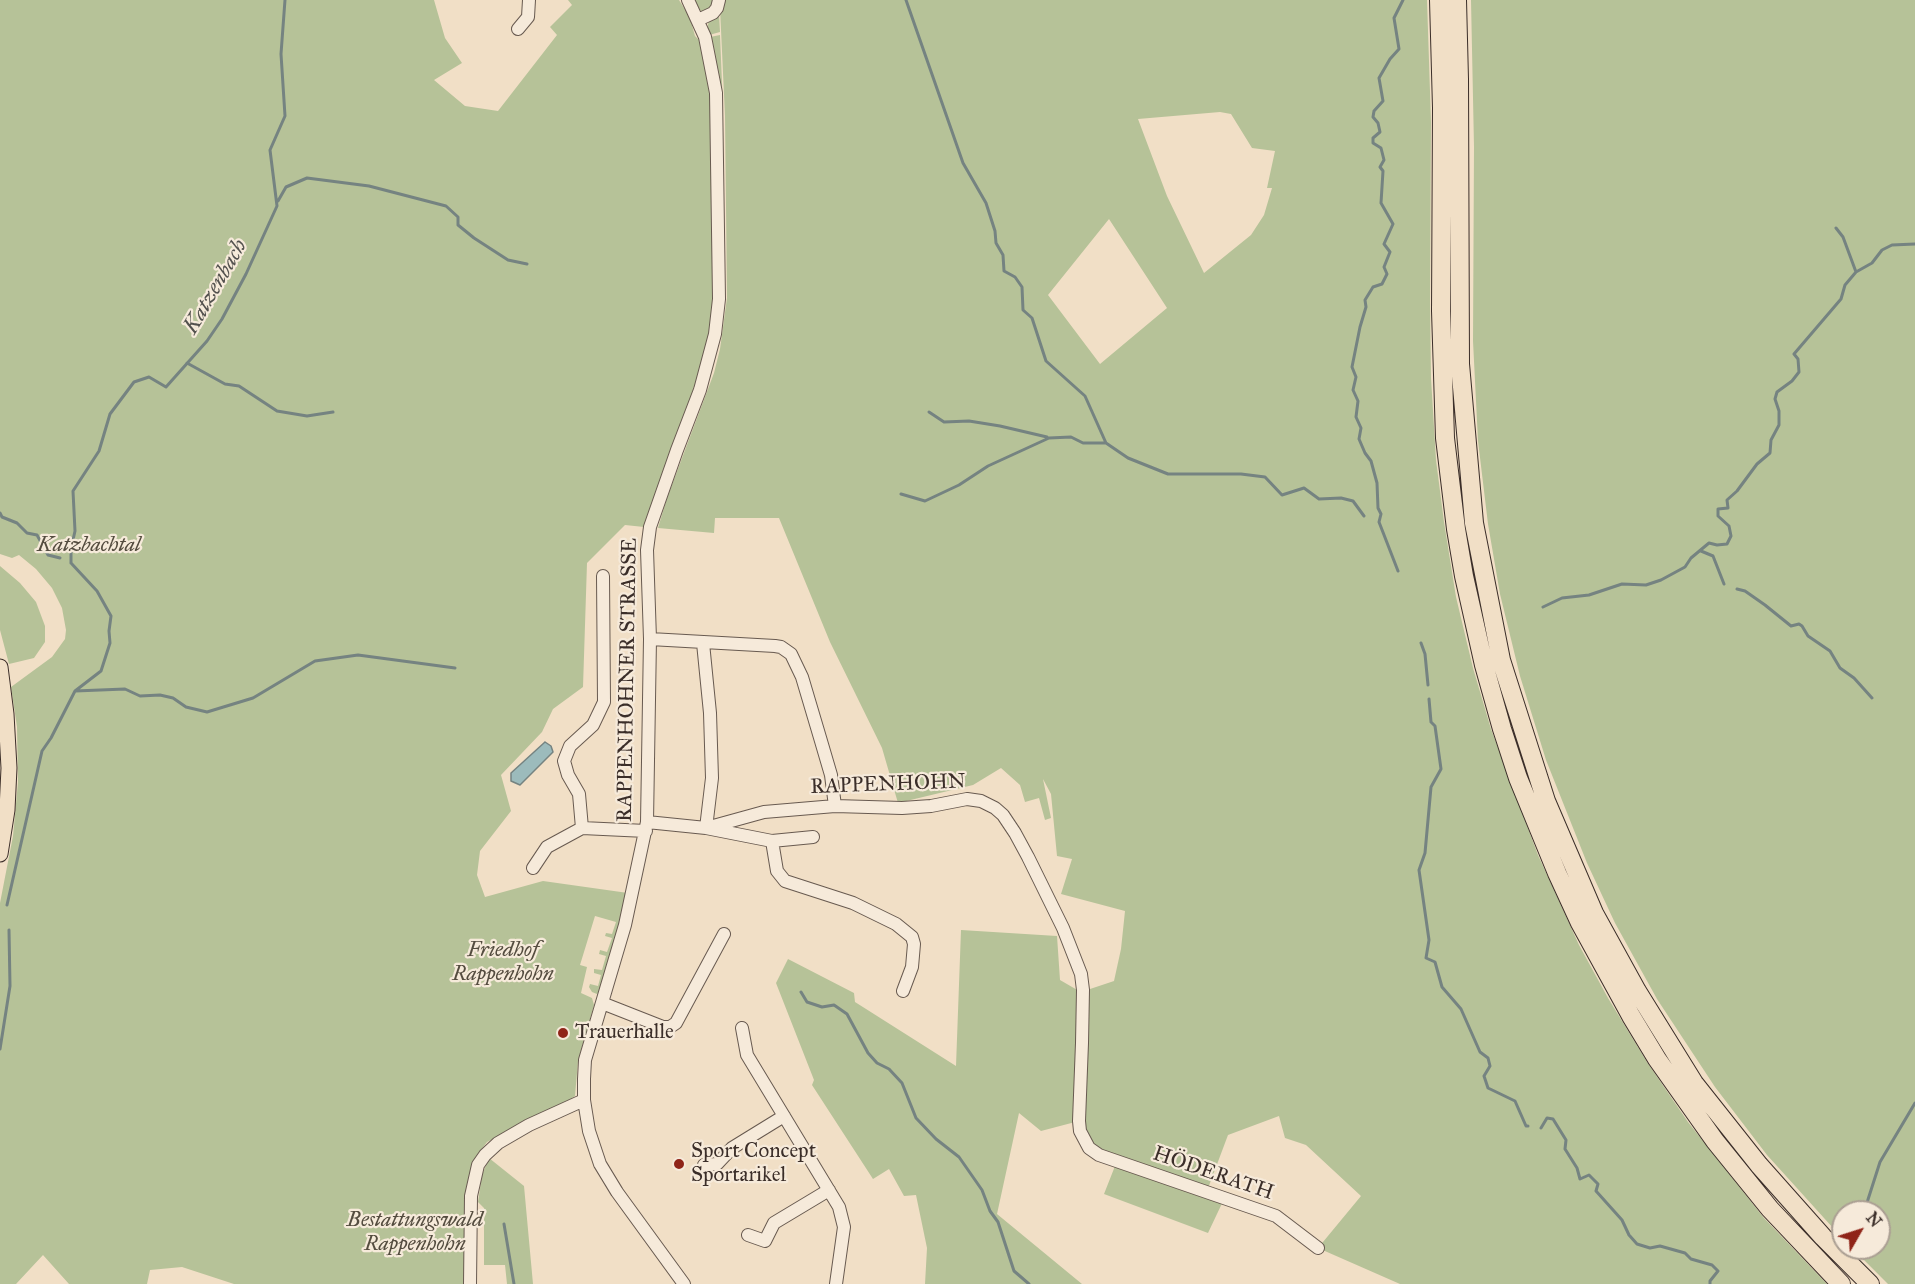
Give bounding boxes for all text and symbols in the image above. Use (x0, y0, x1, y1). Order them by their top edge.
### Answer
water label: Katzenbach (178, 235, 254, 339)
park label: Katzbachtal (37, 533, 141, 559)
street label: RAPPENHOHNER STRASSE (613, 538, 643, 822)
street label: RAPPENHOHN (810, 770, 966, 800)
park label: Friedhof Rappenhohn (452, 938, 554, 988)
place label: Trauerhalle (575, 1020, 674, 1046)
marker: Trauerhalle (556, 1026, 570, 1040)
place label: Sport Concept Sportarikel (691, 1139, 816, 1189)
street label: HÖDERATH (1149, 1142, 1277, 1206)
marker: Sport Concept Sportarikel (672, 1157, 686, 1171)
north arrow (1831, 1200, 1891, 1260)
park label: Bestattungswald Rappenhohn (347, 1208, 483, 1258)
text: N (1862, 1208, 1885, 1231)

